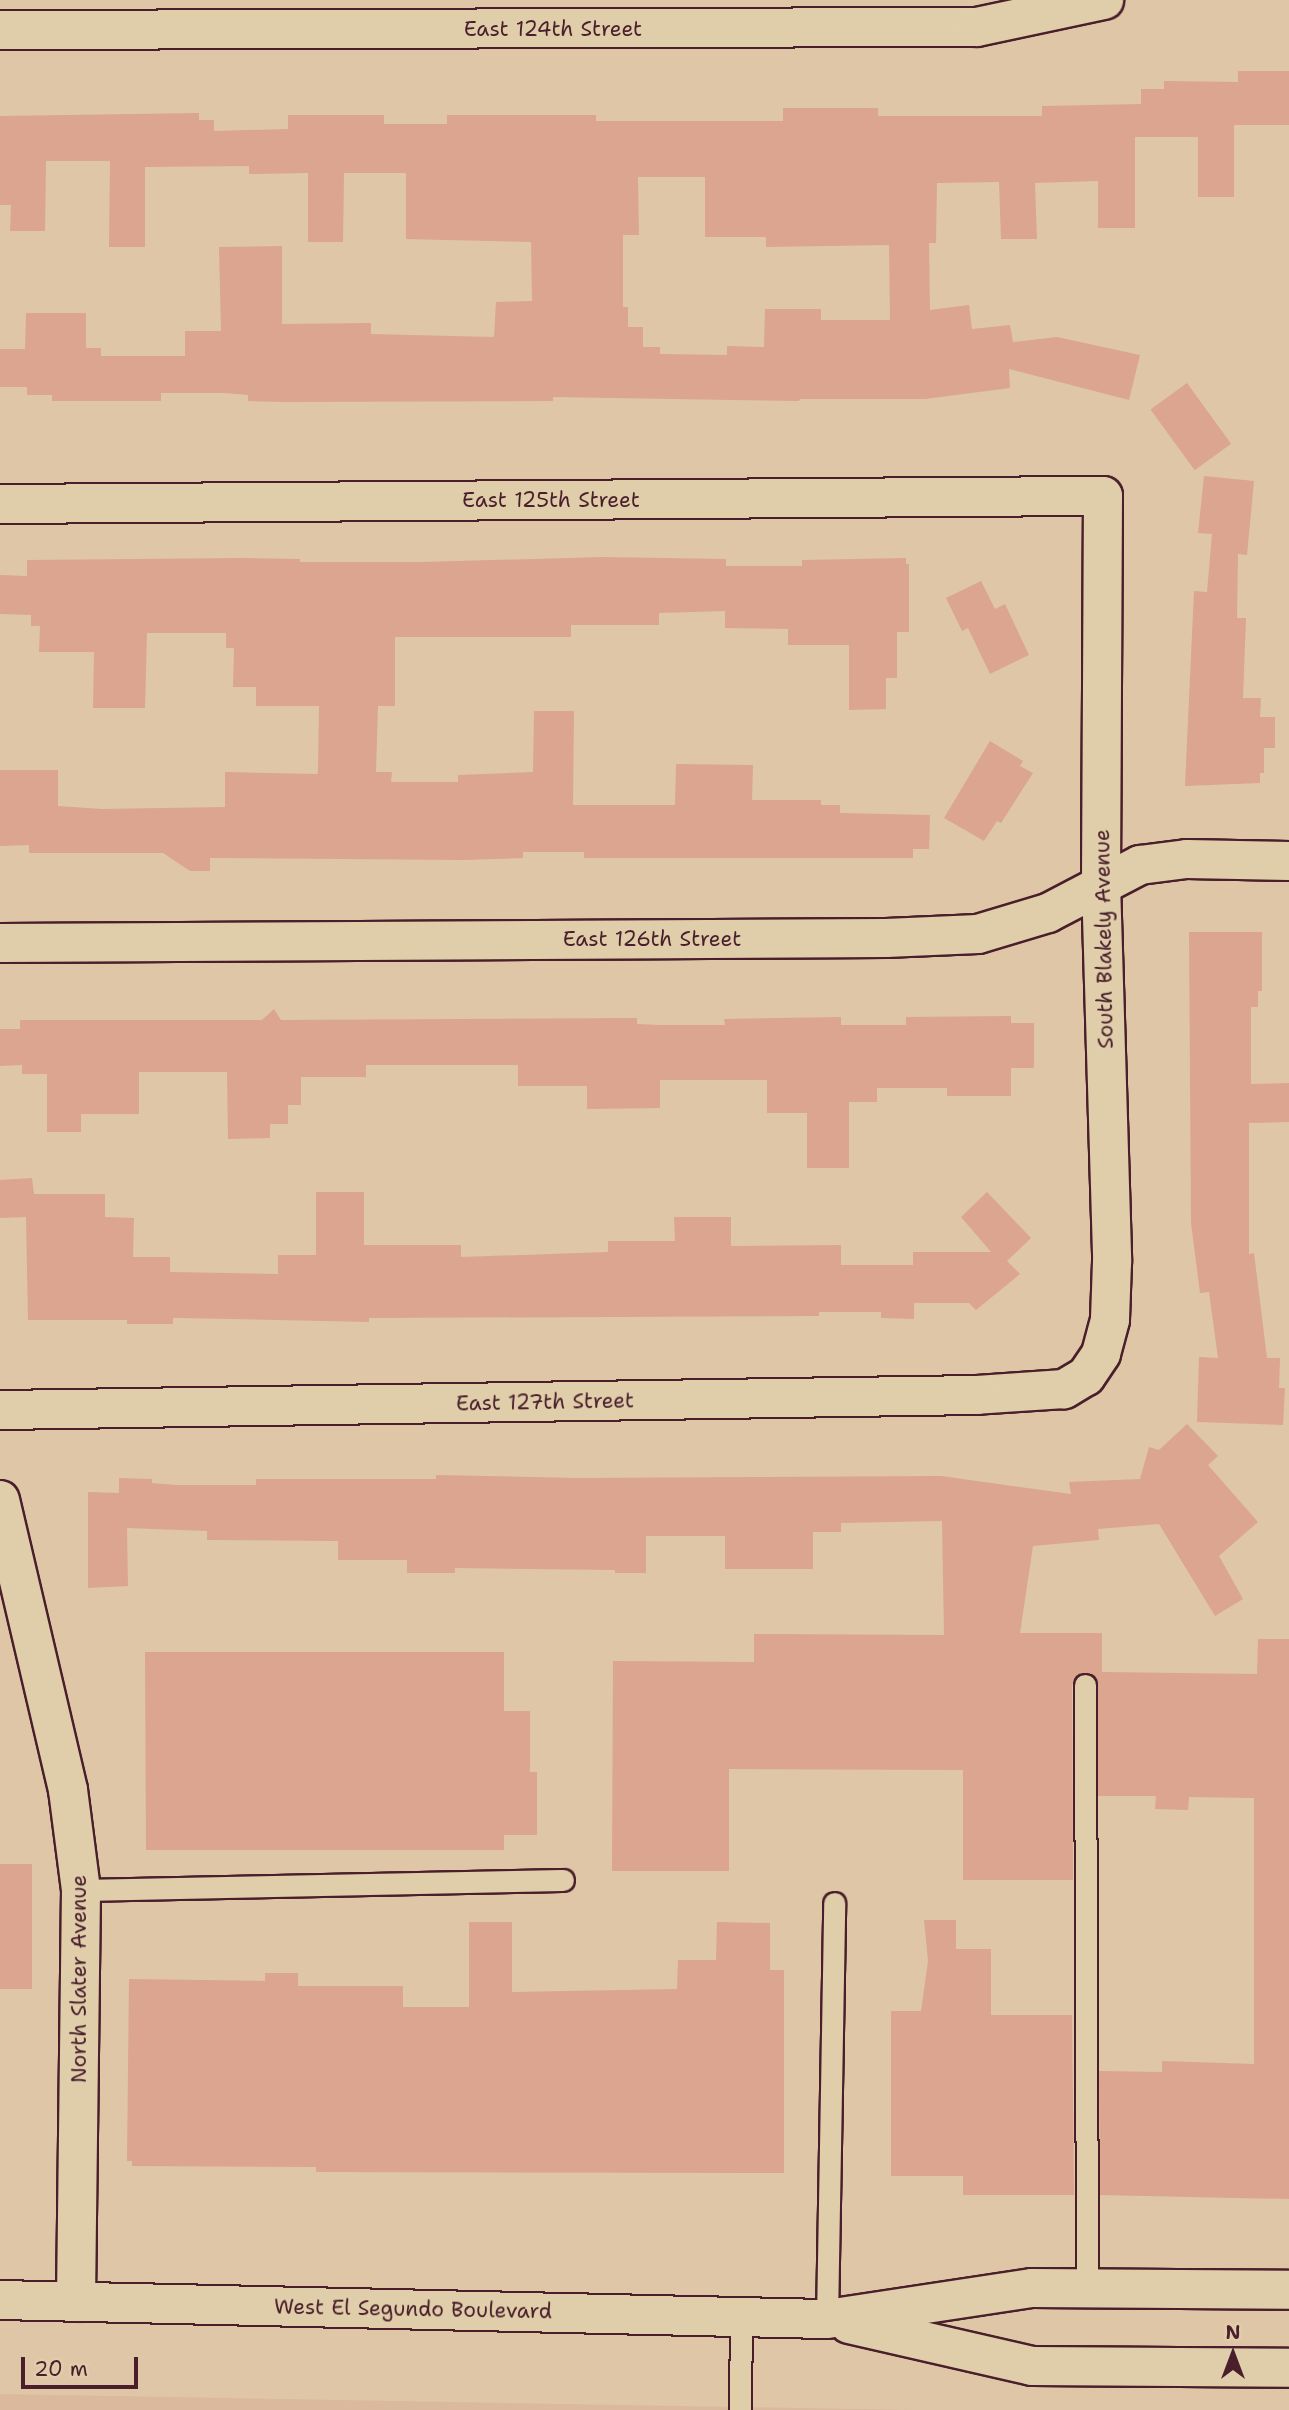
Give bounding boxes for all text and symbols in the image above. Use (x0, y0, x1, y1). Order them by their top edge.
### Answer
street label: East 124th Street (464, 16, 642, 42)
street label: East 125th Street (462, 487, 640, 513)
street label: South Blakely Avenue (1089, 829, 1119, 1049)
street label: East 126th Street (563, 926, 741, 952)
street label: East 127th Street (456, 1388, 634, 1416)
street label: North Slater Avenue (66, 1875, 92, 2083)
street label: West El Segundo Boulevard (274, 2294, 552, 2324)
north arrow (1198, 2319, 1268, 2389)
text: N (1225, 2320, 1241, 2345)
scale bar (24, 2344, 142, 2388)
text: 20 m (34, 2355, 88, 2383)

